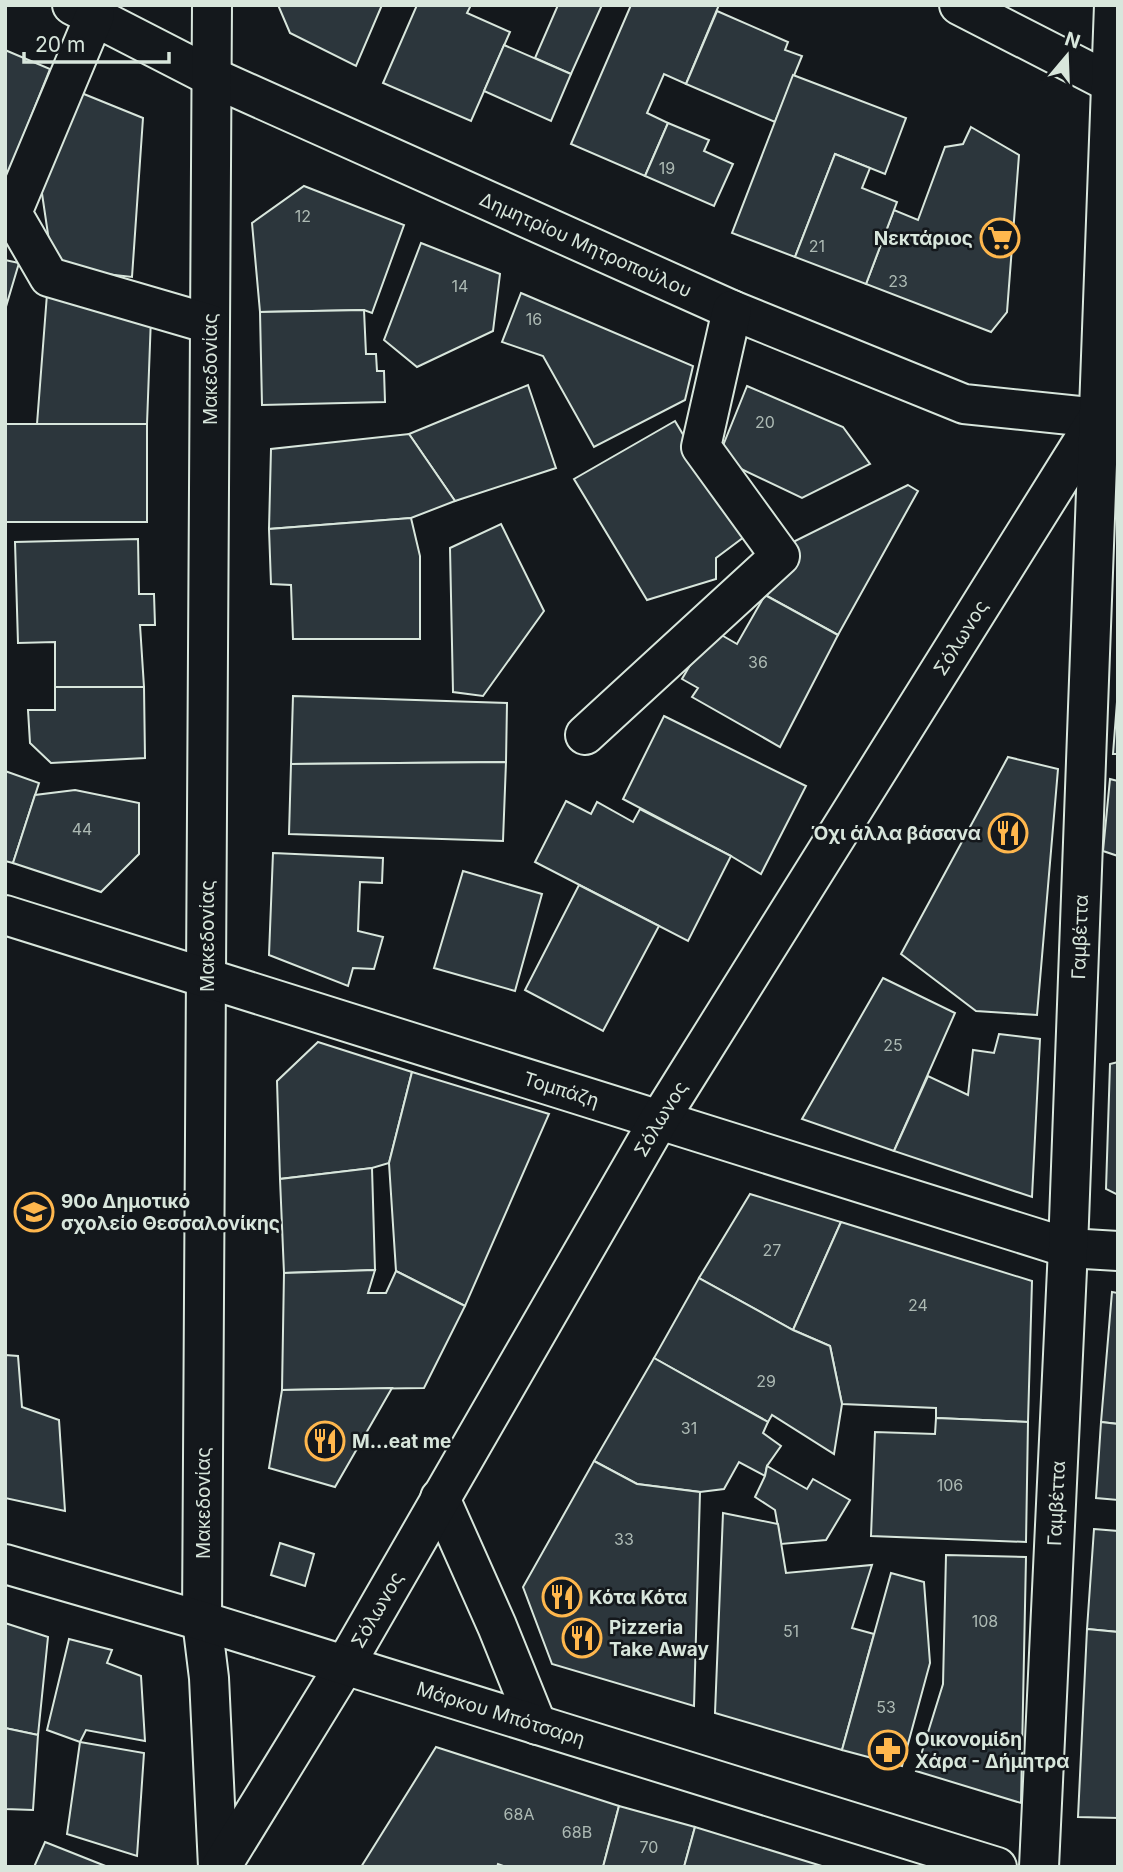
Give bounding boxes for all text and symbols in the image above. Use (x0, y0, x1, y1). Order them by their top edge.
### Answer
scale bar (24, 21, 170, 65)
north arrow (1032, 21, 1102, 91)
text: N (1062, 27, 1083, 54)
text: 20 m (35, 32, 85, 57)
house number: 19 (659, 158, 675, 178)
street label: Δημητρίου Μητροπούλου (476, 187, 695, 302)
house number: 12 (295, 206, 311, 226)
supermarket icon: Νεκτάριος (979, 217, 1021, 259)
place label: Νεκτάριος (874, 227, 973, 250)
house number: 21 (809, 236, 825, 256)
house number: 23 (888, 271, 908, 291)
house number: 14 (452, 276, 468, 296)
house number: 16 (526, 309, 542, 329)
street label: Μακεδονίας (199, 313, 222, 425)
house number: 20 (755, 412, 775, 432)
street label: Σόλωνος (929, 596, 993, 680)
house number: 36 (748, 652, 768, 672)
restaurant icon: Όχι άλλα βάσανα (987, 812, 1029, 854)
house number: 44 (72, 819, 92, 839)
place label: Όχι άλλα βάσανα (811, 822, 981, 845)
street label: Μακεδονίας (196, 880, 219, 992)
street label: Γαμβέττα (1067, 894, 1093, 980)
house number: 25 (883, 1035, 903, 1055)
street label: Τομπάζη (520, 1067, 602, 1112)
street label: Σόλωνος (629, 1077, 693, 1161)
place label: 90ο Δημοτικό σχολείο Θεσσαλονίκης (61, 1190, 280, 1235)
school or university icon: 90ο Δημοτικό σχολείο Θεσσαλονίκης (13, 1191, 55, 1233)
house number: 27 (763, 1240, 781, 1260)
house number: 24 (908, 1295, 928, 1315)
house number: 29 (756, 1371, 776, 1391)
house number: 31 (681, 1418, 697, 1438)
restaurant icon: M...eat me (304, 1420, 346, 1462)
place label: M...eat me (352, 1430, 451, 1453)
street label: Μακεδονίας (192, 1447, 215, 1559)
street label: Γαμβέττα (1043, 1460, 1070, 1546)
house number: 106 (937, 1475, 963, 1495)
house number: 33 (614, 1529, 634, 1549)
street label: Σόλωνος (346, 1568, 408, 1652)
restaurant icon: Κότα Κότα (541, 1576, 583, 1618)
place label: Κότα Κότα (589, 1586, 687, 1609)
house number: 108 (972, 1611, 998, 1631)
place label: Pizzeria Take Away (609, 1616, 709, 1661)
restaurant icon: Pizzeria Take Away (561, 1617, 603, 1659)
house number: 51 (783, 1621, 799, 1641)
street label: Μάρκου Μπότσαρη (414, 1677, 588, 1751)
house number: 53 (876, 1697, 896, 1717)
place label: Οικονομίδη Χάρα - Δήμητρα (915, 1728, 1069, 1773)
pharmacy icon: Οικονομίδη Χάρα - Δήμητρα (867, 1729, 909, 1771)
house number: 68Α (504, 1804, 534, 1824)
house number: 68Β (562, 1822, 592, 1842)
house number: 70 (640, 1837, 658, 1857)

